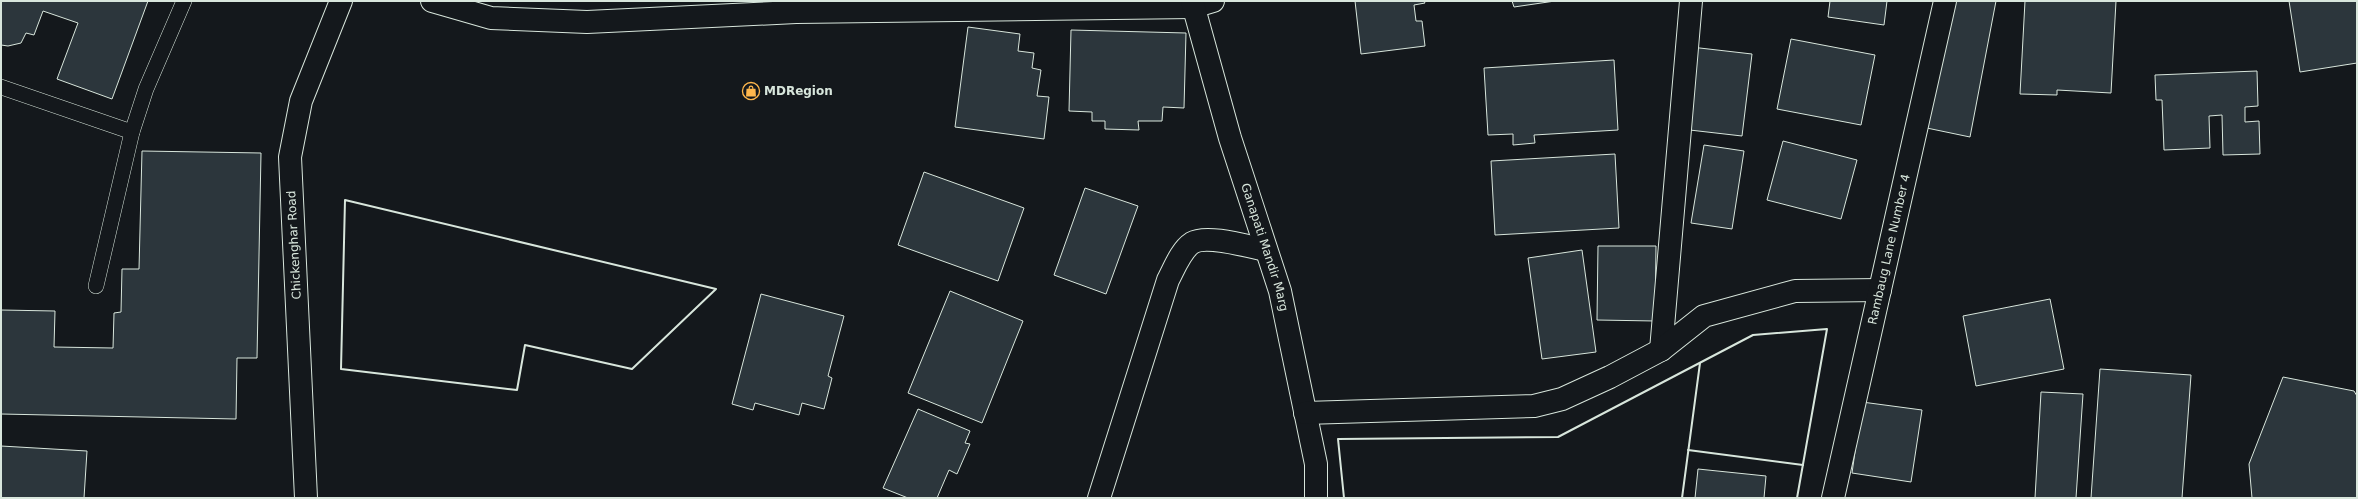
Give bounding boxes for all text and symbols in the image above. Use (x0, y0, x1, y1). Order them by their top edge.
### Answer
shop icon: MDRegion (741, 81, 761, 101)
place label: MDRegion (764, 84, 833, 98)
street label: Rambaug Lane Number 4 (1865, 173, 1913, 326)
street label: Ganapati Mandir Marg (1238, 181, 1291, 313)
street label: Chickenghar Road (284, 190, 304, 300)

